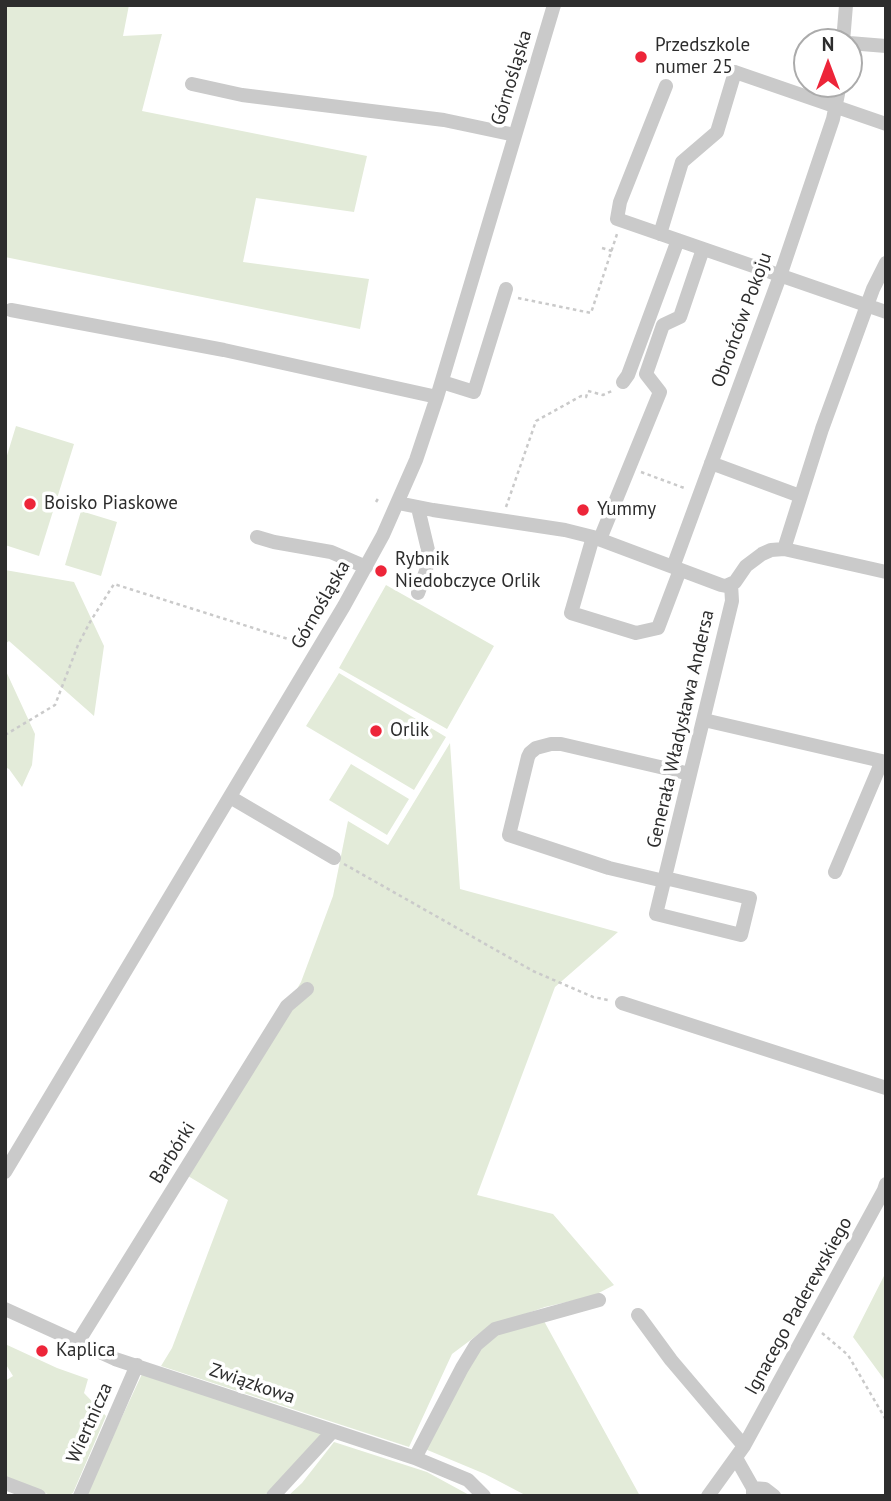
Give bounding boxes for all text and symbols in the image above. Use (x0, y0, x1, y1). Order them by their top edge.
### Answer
street label: Górnośląska (487, 28, 537, 128)
north arrow (793, 28, 863, 98)
text: N (822, 32, 834, 56)
place label: Przedszkole numer 25 (655, 35, 750, 79)
marker: Przedszkole numer 25 (633, 49, 649, 65)
street label: Obrońców Pokoju (707, 249, 777, 391)
place label: Boisko Piaskowe (44, 493, 178, 515)
marker: Boisko Piaskowe (22, 496, 38, 512)
place label: Yummy (597, 499, 656, 521)
marker: Yummy (575, 502, 591, 518)
place label: Rybnik Niedobczyce Orlik (395, 549, 540, 593)
street label: Górnośląska (287, 557, 355, 653)
marker: Rybnik Niedobczyce Orlik (373, 563, 389, 579)
street label: Generała Władysława Andersa (642, 608, 720, 850)
place label: Orlik (390, 720, 429, 742)
marker: Orlik (368, 723, 384, 739)
street label: Barbórki (145, 1118, 201, 1188)
street label: Ignacego Paderewskiego (741, 1213, 857, 1399)
place label: Kaplica (56, 1340, 115, 1362)
marker: Kaplica (34, 1343, 50, 1359)
street label: Związkowa (206, 1359, 298, 1409)
street label: Wiertnicza (62, 1379, 118, 1467)

